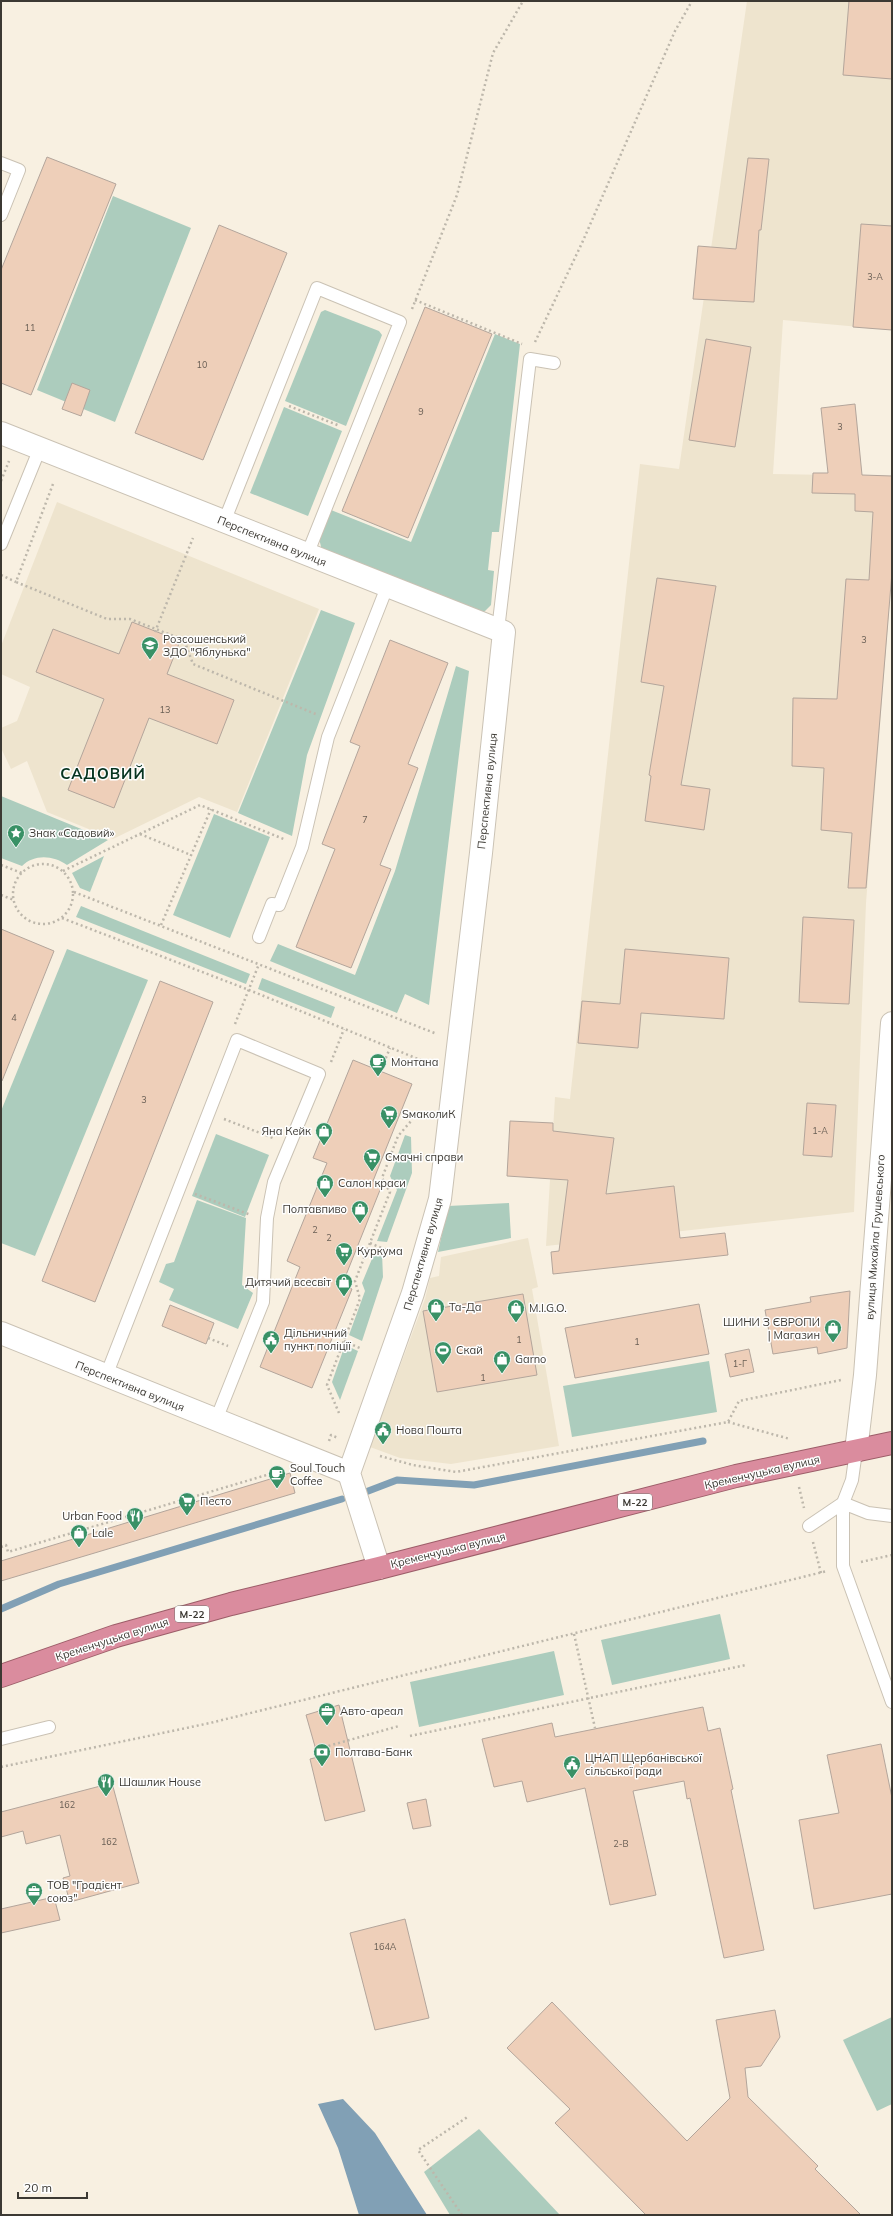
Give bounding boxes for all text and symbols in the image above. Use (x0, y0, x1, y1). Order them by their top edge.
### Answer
house number: 3-А (867, 271, 883, 282)
house number: 11 (25, 322, 35, 333)
house number: 10 (197, 359, 207, 370)
house number: 9 (418, 406, 424, 417)
house number: 3 (837, 421, 843, 432)
street label: Перспективна вулиця (215, 513, 329, 569)
place label: Розсошенський ЗДО "Яблунька" (163, 632, 251, 659)
house number: 3 (861, 634, 867, 645)
school or university icon: Розсошенський ЗДО "Яблунька" (140, 635, 160, 660)
house number: 13 (160, 704, 170, 715)
street label: Перспективна вулиця (474, 732, 500, 850)
district label: САДОВИЙ (60, 764, 146, 783)
house number: 7 (362, 814, 368, 825)
place icon: Знак «Садовий» (6, 823, 26, 848)
place label: Знак «Садовий» (29, 826, 115, 840)
house number: 4 (11, 1012, 17, 1023)
cafe icon: Монтана (368, 1052, 388, 1077)
place label: Монтана (391, 1055, 438, 1069)
house number: 3 (141, 1094, 147, 1105)
supermarket icon: SмаколиК (379, 1104, 399, 1129)
place label: SмаколиК (402, 1107, 456, 1121)
shop icon: Яна Кейк (314, 1121, 334, 1146)
place label: Яна Кейк (262, 1124, 311, 1138)
house number: 1-А (812, 1125, 828, 1136)
supermarket icon: Смачні справи (362, 1147, 382, 1172)
place label: Смачні справи (385, 1150, 463, 1164)
street label: вулиця Михайла Грушевського (862, 1154, 888, 1320)
shop icon: Салон краси (315, 1173, 335, 1198)
place label: Салон краси (338, 1176, 406, 1190)
street label: Перспективна вулиця (400, 1196, 446, 1312)
shop icon: Полтавпиво (350, 1199, 370, 1224)
place label: Полтавпиво (282, 1202, 347, 1216)
house number: 2 (312, 1224, 318, 1235)
house number: 2 (326, 1232, 332, 1243)
supermarket icon: Куркума (334, 1241, 354, 1266)
place label: Куркума (357, 1244, 403, 1258)
shop icon: Дитячий всесвіт (334, 1272, 354, 1297)
place label: Дитячий всесвіт (245, 1275, 331, 1289)
shop icon: Та-Да (426, 1297, 446, 1322)
shop icon: M.I.G.O. (506, 1298, 526, 1323)
place label: Та-Да (449, 1300, 481, 1314)
place label: M.I.G.O. (529, 1301, 567, 1315)
place label: ШИНИ З ЄВРОПИ | Магазин (723, 1315, 820, 1342)
shop icon: ШИНИ З ЄВРОПИ | Магазин (823, 1318, 843, 1343)
place label: Дільничний пункт поліції (284, 1326, 351, 1353)
public building icon: Дільничний пункт поліції (261, 1329, 281, 1354)
house number: 1 (516, 1334, 522, 1345)
house number: 1 (634, 1336, 640, 1347)
sports icon: Скай (433, 1340, 453, 1365)
place label: Скай (456, 1343, 483, 1357)
shop icon: Garno (492, 1349, 512, 1374)
place label: Garno (515, 1352, 546, 1366)
street label: Перспективна вулиця (73, 1358, 187, 1414)
house number: 1-Г (733, 1358, 747, 1369)
house number: 1 (480, 1372, 486, 1383)
public building icon: Нова Пошта (373, 1420, 393, 1445)
place label: Нова Пошта (396, 1423, 462, 1437)
street label: Кременчуцька вулиця (703, 1452, 821, 1492)
place label: Soul Touch Coffee (290, 1461, 345, 1488)
cafe icon: Soul Touch Coffee (267, 1464, 287, 1489)
supermarket icon: Песто (177, 1491, 197, 1516)
place label: Песто (200, 1494, 231, 1508)
road number: М-22 (618, 1494, 652, 1510)
restaurant icon: Urban Food (125, 1506, 145, 1531)
place label: Urban Food (62, 1509, 122, 1523)
shop icon: Lale (69, 1523, 89, 1548)
place label: Lale (92, 1526, 113, 1540)
street label: Кременчуцька вулиця (389, 1529, 507, 1571)
road number: М-22 (175, 1606, 209, 1622)
street label: Кременчуцька вулиця (54, 1614, 170, 1664)
office icon: Авто-ареал (317, 1701, 337, 1726)
place label: Авто-ареал (340, 1704, 403, 1718)
bank icon: Полтава-Банк (312, 1742, 332, 1767)
place label: Полтава-Банк (335, 1745, 412, 1759)
place label: ЦНАП Щербанівської сільської ради (585, 1751, 702, 1778)
public building icon: ЦНАП Щербанівської сільської ради (562, 1754, 582, 1779)
restaurant icon: Шашлик House (96, 1772, 116, 1797)
place label: Шашлик House (119, 1775, 201, 1789)
house number: 162 (59, 1799, 75, 1810)
house number: 162 (101, 1836, 117, 1847)
house number: 2-В (613, 1838, 629, 1849)
place label: ТОВ "Градієнт союз" (47, 1878, 122, 1905)
office icon: ТОВ "Градієнт союз" (24, 1881, 44, 1906)
house number: 164А (374, 1941, 397, 1952)
scale bar (18, 2174, 87, 2200)
text: 20 m (24, 2180, 52, 2195)

